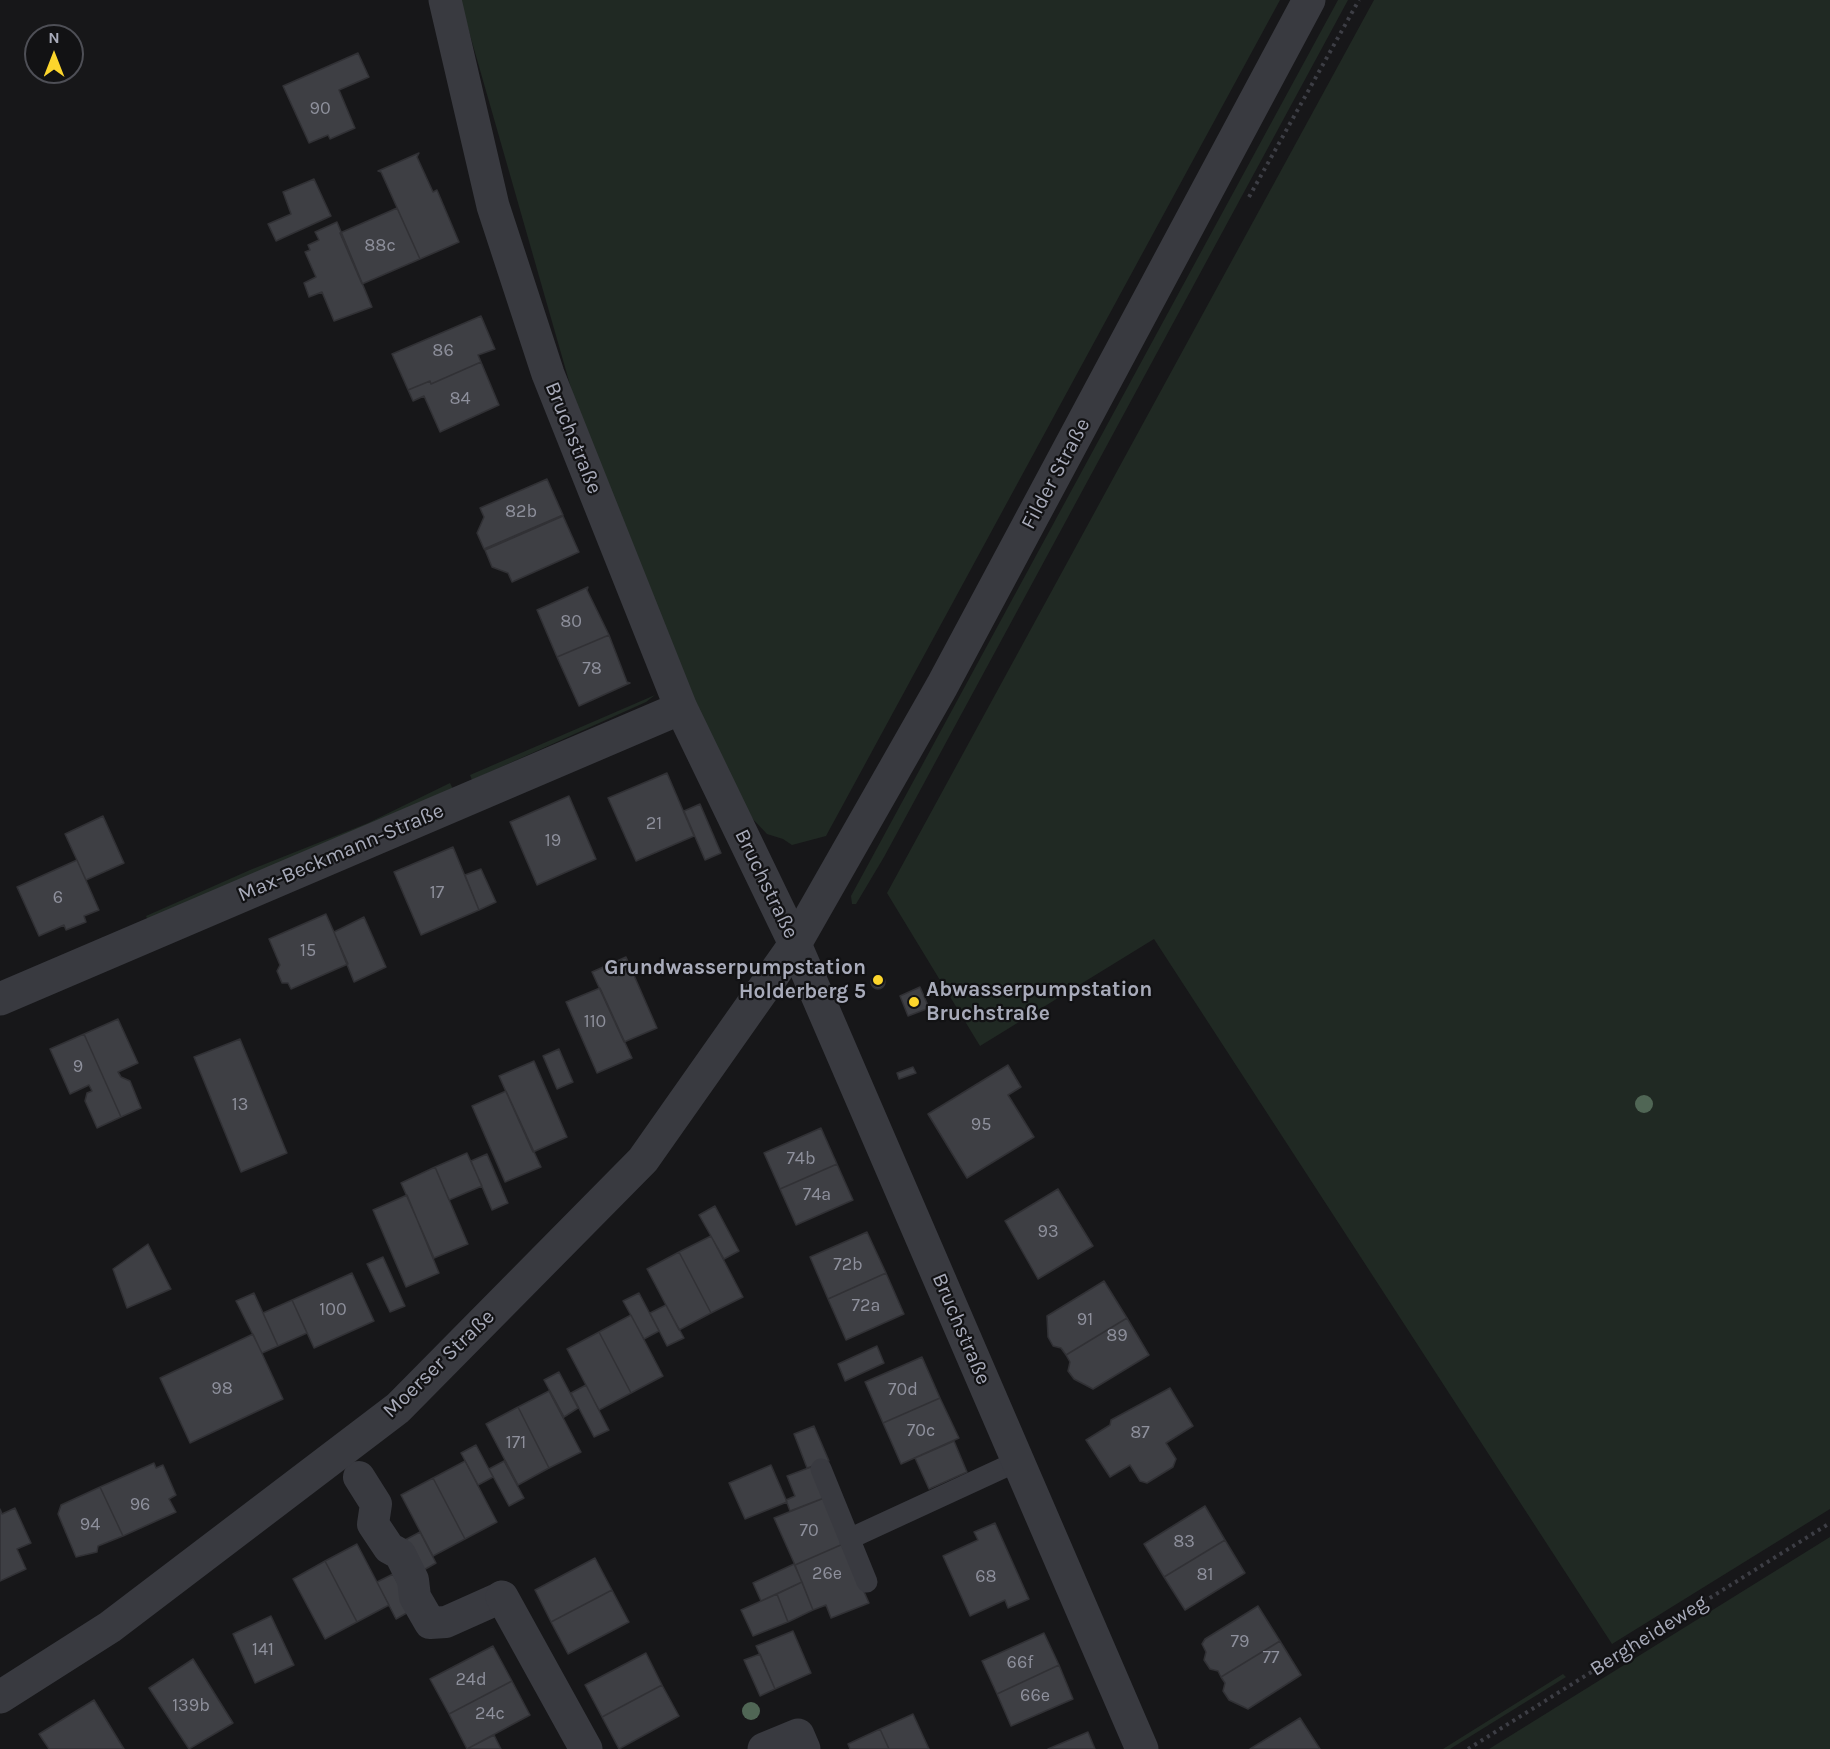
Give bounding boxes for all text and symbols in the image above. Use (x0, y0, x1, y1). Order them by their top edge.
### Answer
north arrow (24, 24, 84, 84)
text: N (48, 28, 60, 47)
house number: 90 (309, 98, 331, 120)
house number: 88c (364, 235, 396, 257)
house number: 86 (432, 340, 454, 362)
street label: Bruchstraße (539, 378, 607, 498)
house number: 84 (449, 388, 471, 410)
street label: Filder Straße (1016, 414, 1096, 534)
house number: 82b (505, 501, 537, 523)
house number: 80 (560, 611, 582, 633)
house number: 78 (582, 658, 602, 680)
street label: Max-Beckmann-Straße (234, 798, 448, 908)
house number: 21 (646, 813, 662, 835)
street label: Bruchstraße (729, 825, 803, 943)
house number: 19 (545, 830, 561, 852)
house number: 17 (430, 882, 444, 904)
house number: 6 (53, 887, 63, 909)
house number: 15 (300, 940, 316, 962)
place label: Grundwasserpumpstation Holderberg 5 (604, 955, 866, 1005)
marker: Grundwasserpumpstation Holderberg 5 (871, 973, 885, 987)
place label: Abwasserpumpstation Bruchstraße (926, 977, 1152, 1027)
marker: Abwasserpumpstation Bruchstraße (907, 995, 921, 1009)
house number: 110 (584, 1011, 606, 1033)
house number: 9 (73, 1056, 83, 1078)
house number: 13 (232, 1094, 248, 1116)
house number: 95 (971, 1114, 991, 1136)
house number: 74b (786, 1148, 816, 1170)
house number: 74a (803, 1184, 831, 1206)
house number: 93 (1037, 1221, 1059, 1243)
house number: 72b (833, 1254, 863, 1276)
street label: Bruchstraße (926, 1269, 996, 1389)
house number: 72a (852, 1295, 880, 1317)
house number: 100 (319, 1299, 347, 1321)
street label: Moerser Straße (378, 1304, 500, 1424)
house number: 91 (1077, 1309, 1093, 1331)
house number: 89 (1106, 1325, 1128, 1347)
house number: 98 (211, 1378, 233, 1400)
house number: 70d (888, 1379, 918, 1401)
house number: 70c (907, 1420, 935, 1442)
house number: 87 (1130, 1422, 1150, 1444)
house number: 171 (506, 1432, 526, 1454)
house number: 96 (130, 1494, 150, 1516)
house number: 94 (80, 1514, 100, 1536)
house number: 70 (799, 1520, 819, 1542)
house number: 83 (1173, 1531, 1195, 1553)
house number: 26e (812, 1563, 842, 1585)
house number: 81 (1196, 1564, 1214, 1586)
house number: 68 (975, 1566, 997, 1588)
street label: Bergheideweg (1586, 1590, 1712, 1682)
house number: 79 (1231, 1631, 1249, 1653)
house number: 141 (252, 1639, 274, 1661)
house number: 77 (1263, 1647, 1279, 1669)
house number: 66f (1007, 1652, 1033, 1674)
house number: 24d (455, 1669, 487, 1691)
house number: 66e (1020, 1685, 1050, 1707)
house number: 139b (172, 1695, 210, 1717)
house number: 24c (475, 1703, 505, 1725)

